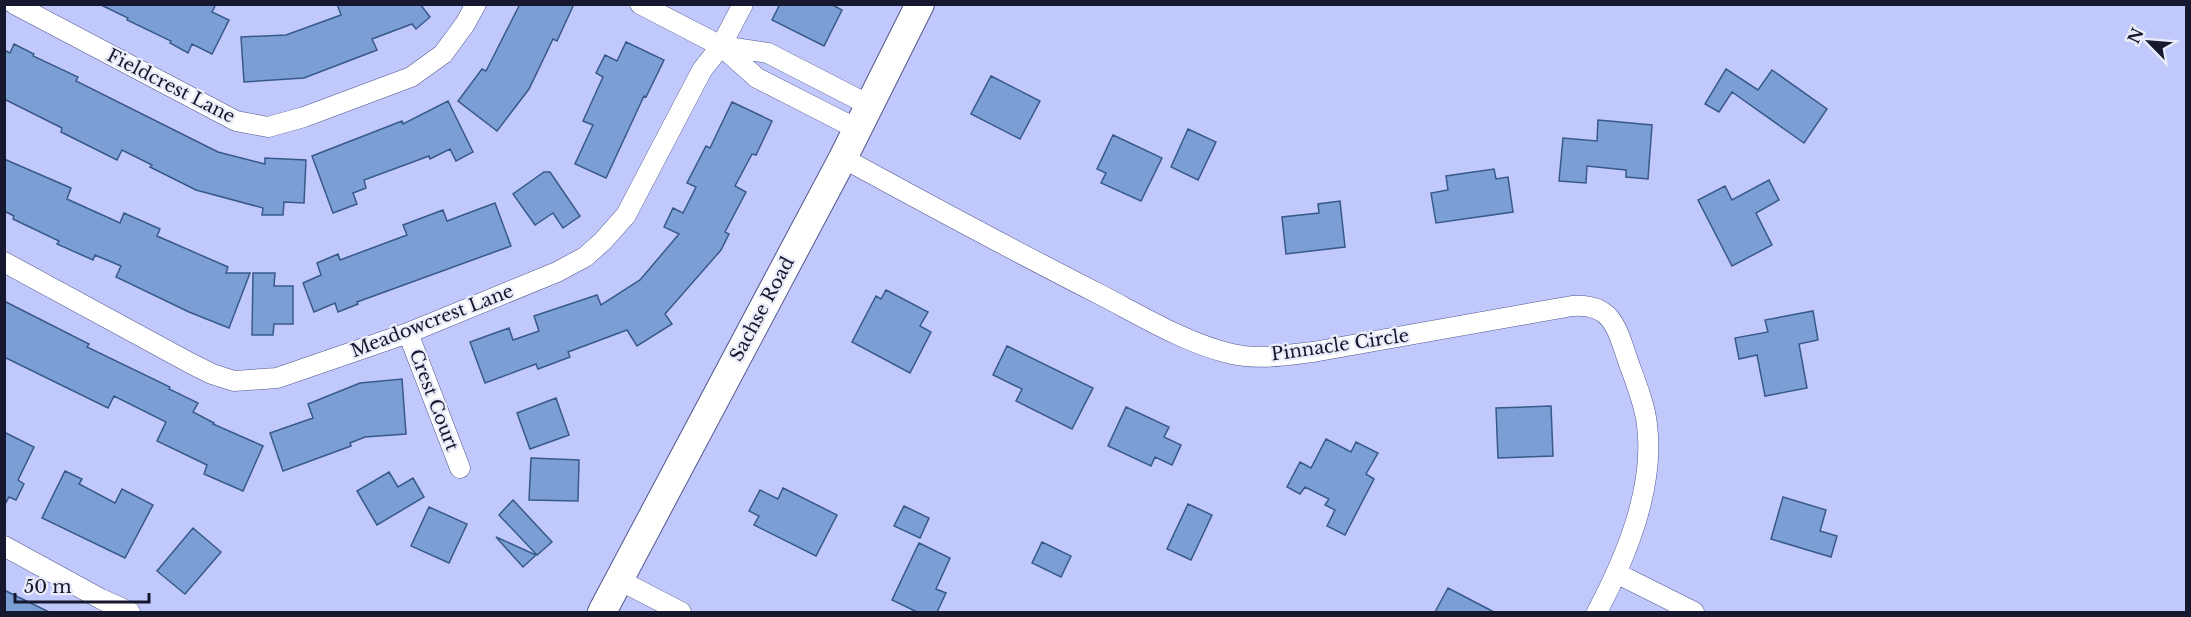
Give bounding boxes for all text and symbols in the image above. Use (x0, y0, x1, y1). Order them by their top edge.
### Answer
north arrow (2119, 12, 2179, 72)
text: N (2123, 25, 2148, 47)
street label: Fieldcrest Lane (103, 44, 239, 128)
street label: Sachse Road (725, 253, 799, 365)
street label: Meadowcrest Lane (348, 280, 516, 362)
street label: Pinnacle Circle (1270, 324, 1410, 366)
street label: Crest Court (405, 346, 464, 454)
scale bar (15, 566, 148, 604)
text: 50 m (24, 576, 72, 598)

